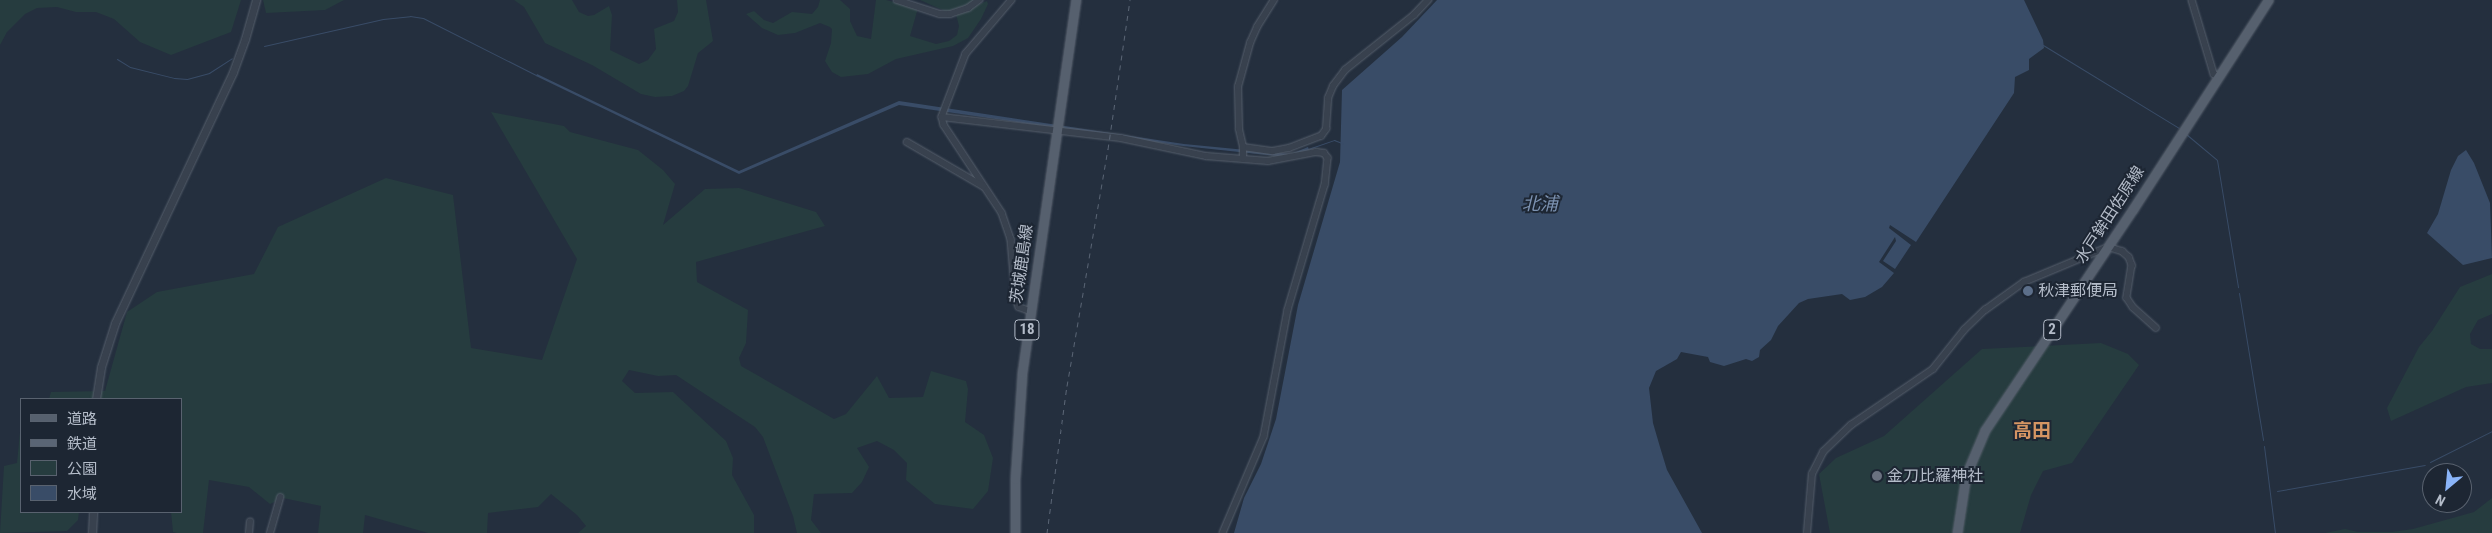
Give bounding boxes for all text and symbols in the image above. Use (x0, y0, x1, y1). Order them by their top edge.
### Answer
street label: 水戸鉾田佐原線 (2071, 163, 2149, 267)
water label: 北浦 (1522, 193, 1558, 215)
street label: 茨城鹿島線 (1007, 223, 1037, 305)
place label: 秋津郵便局 (2038, 281, 2118, 301)
marker: 秋津郵便局 (2022, 285, 2034, 297)
road number: 18 (1013, 318, 1041, 342)
road number: 2 (2042, 318, 2062, 342)
legend (20, 398, 182, 513)
text: 道路 (67, 410, 97, 428)
district label: 高田 (2013, 420, 2051, 442)
text: 鉄道 (67, 435, 97, 453)
text: 公園 (67, 460, 97, 478)
north arrow (2422, 463, 2472, 513)
place label: 金刀比羅神社 (1887, 466, 1983, 486)
marker: 金刀比羅神社 (1871, 470, 1883, 482)
text: 水域 (67, 485, 97, 503)
text: N (2433, 491, 2448, 509)

